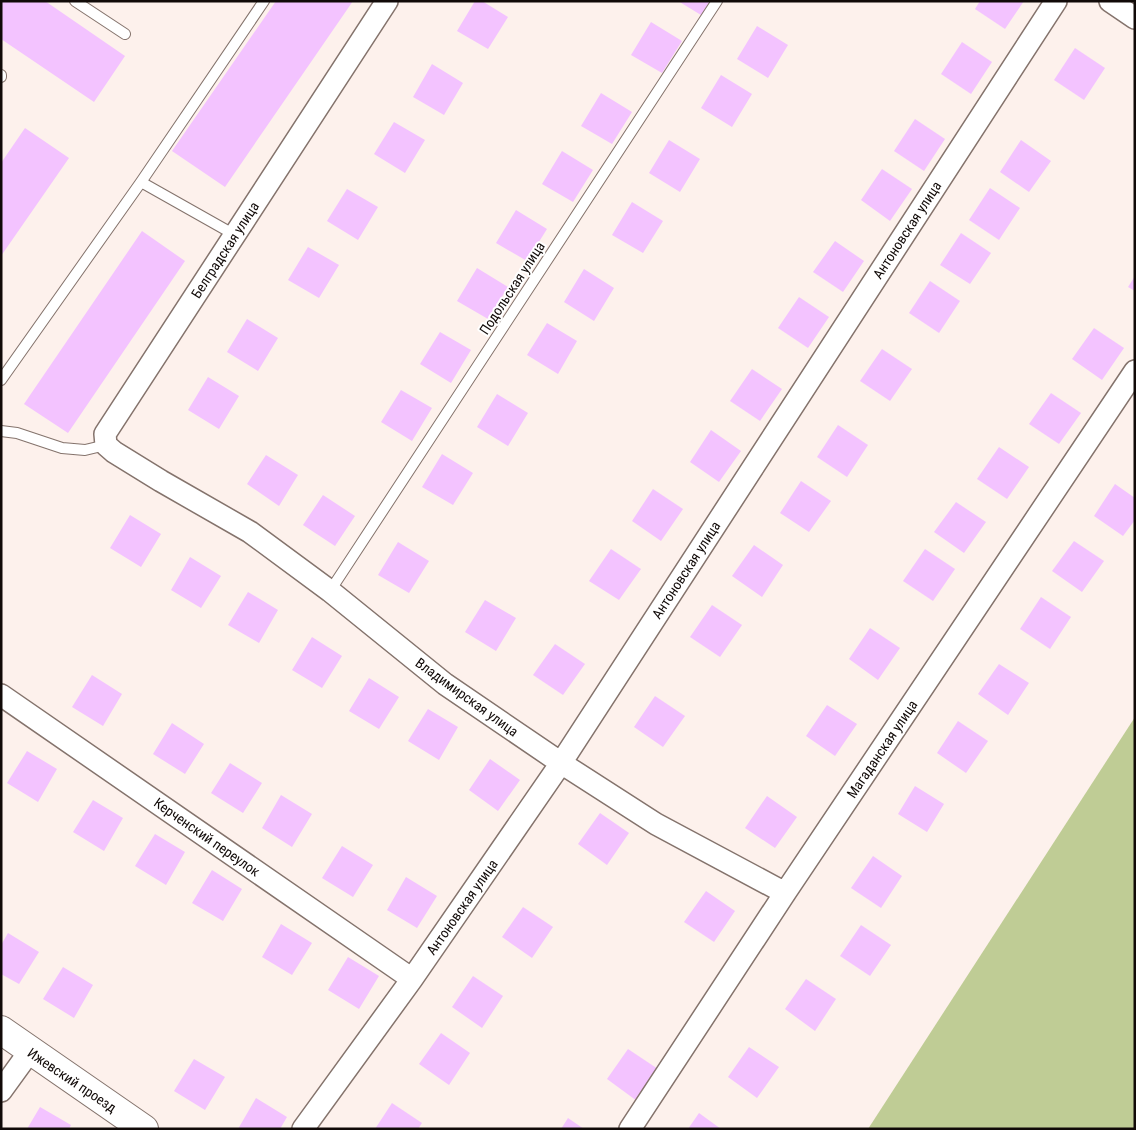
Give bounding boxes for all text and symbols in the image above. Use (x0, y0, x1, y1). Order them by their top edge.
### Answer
street label: Антоновская улица (870, 178, 944, 282)
street label: Белградская улица (188, 199, 262, 301)
street label: Подольская улица (476, 239, 548, 337)
street label: Антоновская улица (649, 518, 723, 622)
street label: Владимирская улица (413, 654, 521, 740)
street label: Магаданская улица (843, 697, 921, 801)
street label: Керченский переулок (151, 794, 263, 880)
street label: Антоновская улица (423, 856, 501, 958)
street label: Ижевский проезд (25, 1044, 120, 1116)

